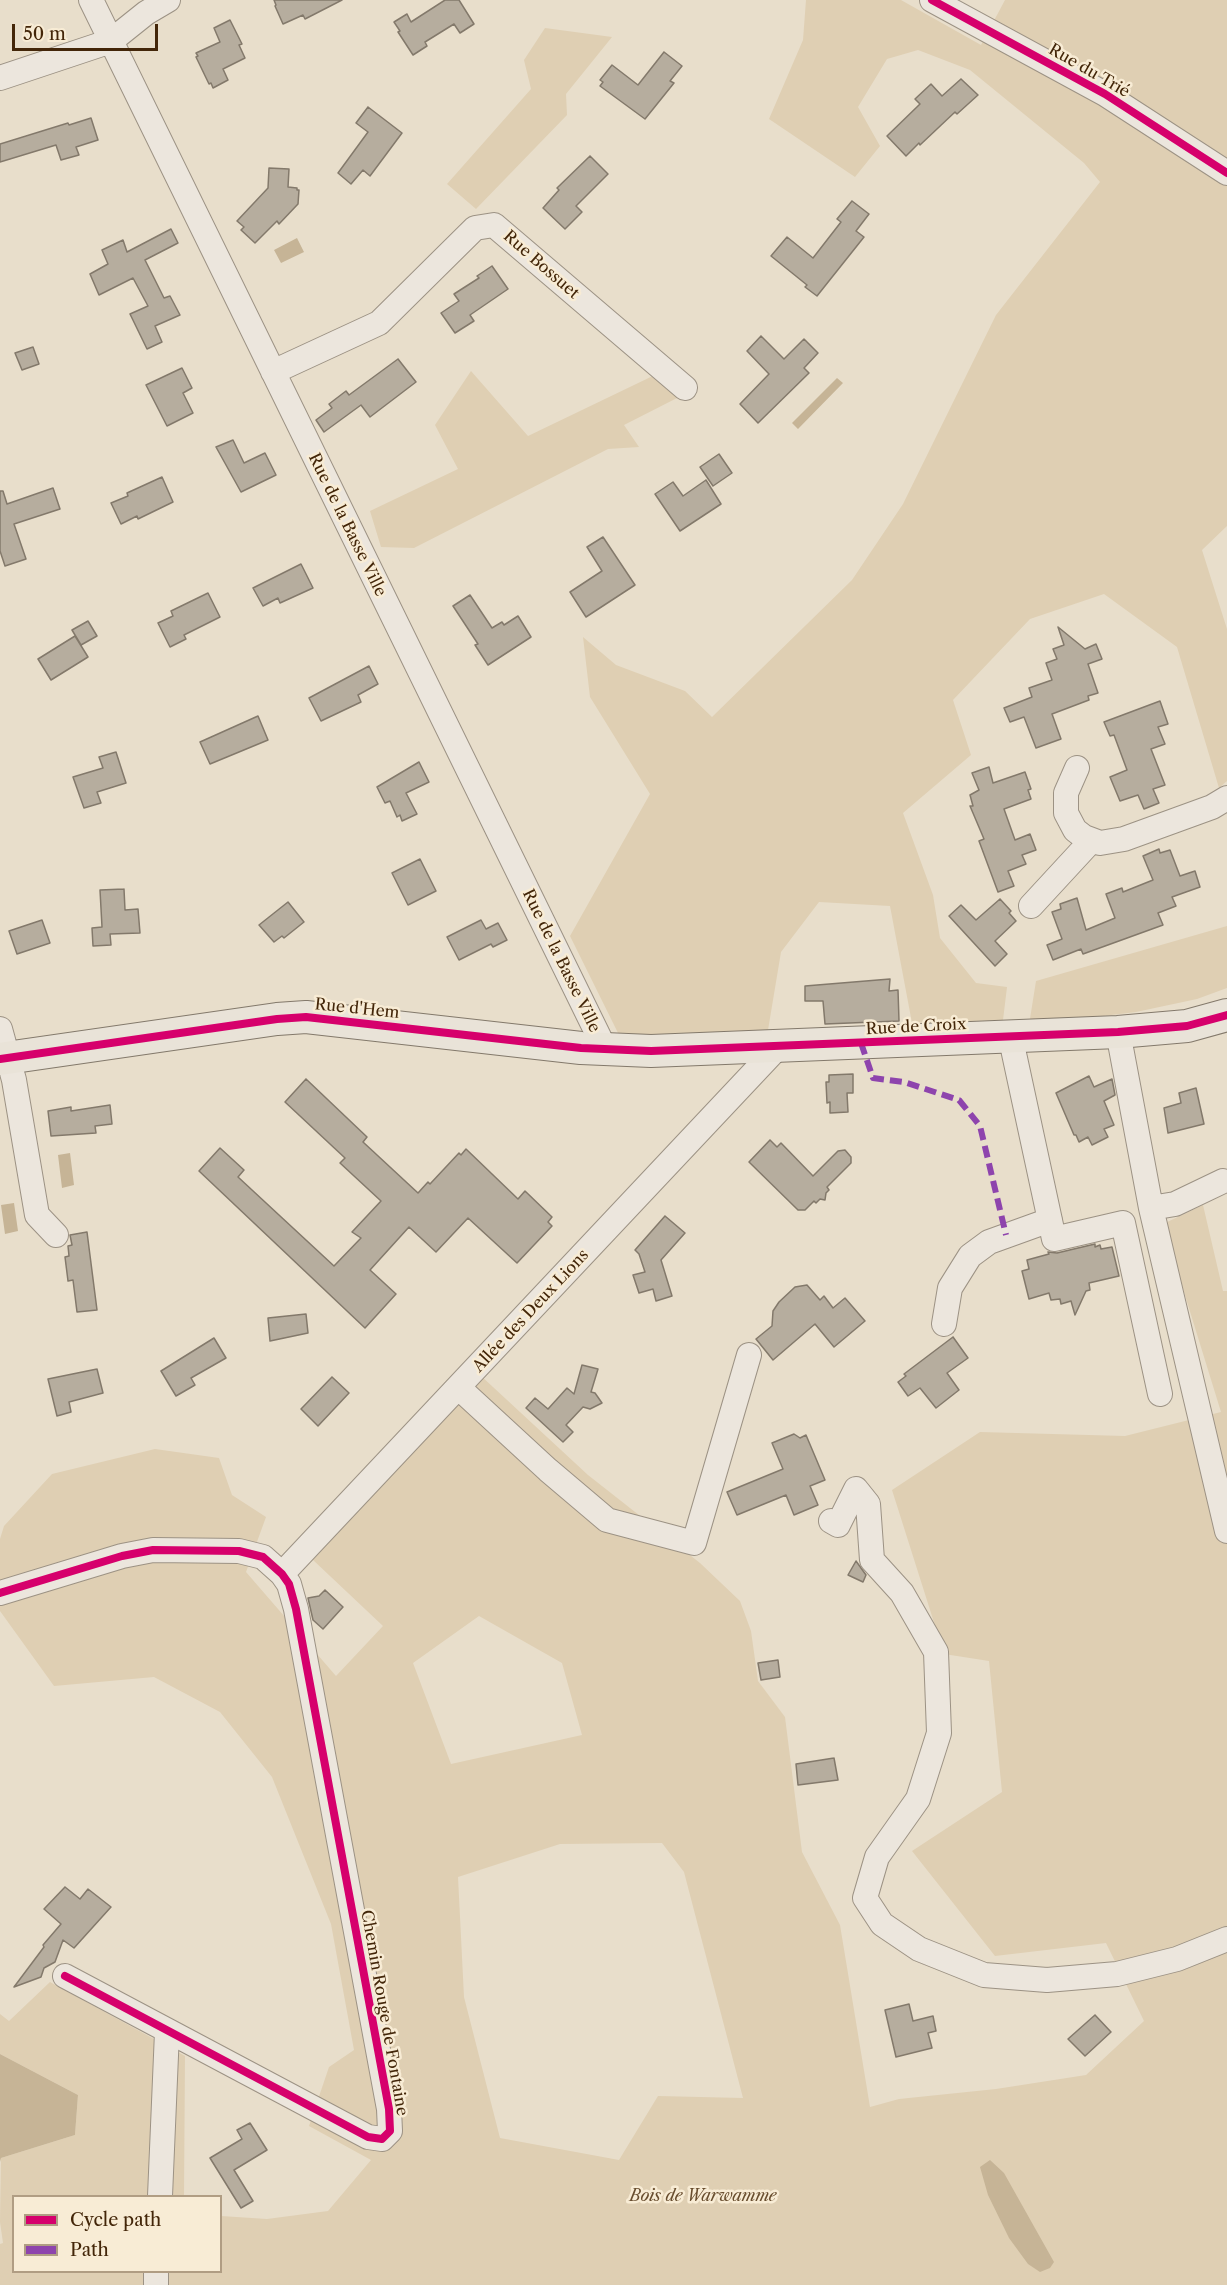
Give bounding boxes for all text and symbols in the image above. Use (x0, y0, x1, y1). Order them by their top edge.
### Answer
scale bar (15, 12, 160, 50)
text: 50 m (23, 23, 66, 45)
street label: Rue du Trié (1045, 40, 1133, 102)
street label: Rue Bossuet (499, 227, 583, 303)
street label: Rue de la Basse Ville (304, 450, 390, 600)
street label: Rue de la Basse Ville (518, 886, 604, 1036)
street label: Rue d'Hem (314, 995, 400, 1023)
street label: Rue de Croix (865, 1015, 967, 1039)
street label: Allée des Deux Lions (469, 1246, 593, 1376)
street label: Chemin Rouge de Fontaine (356, 1909, 412, 2117)
park label: Bois de Warwamme (629, 2186, 777, 2206)
legend (12, 2195, 222, 2273)
text: Cycle path (70, 2209, 161, 2231)
text: Path (70, 2239, 109, 2261)

